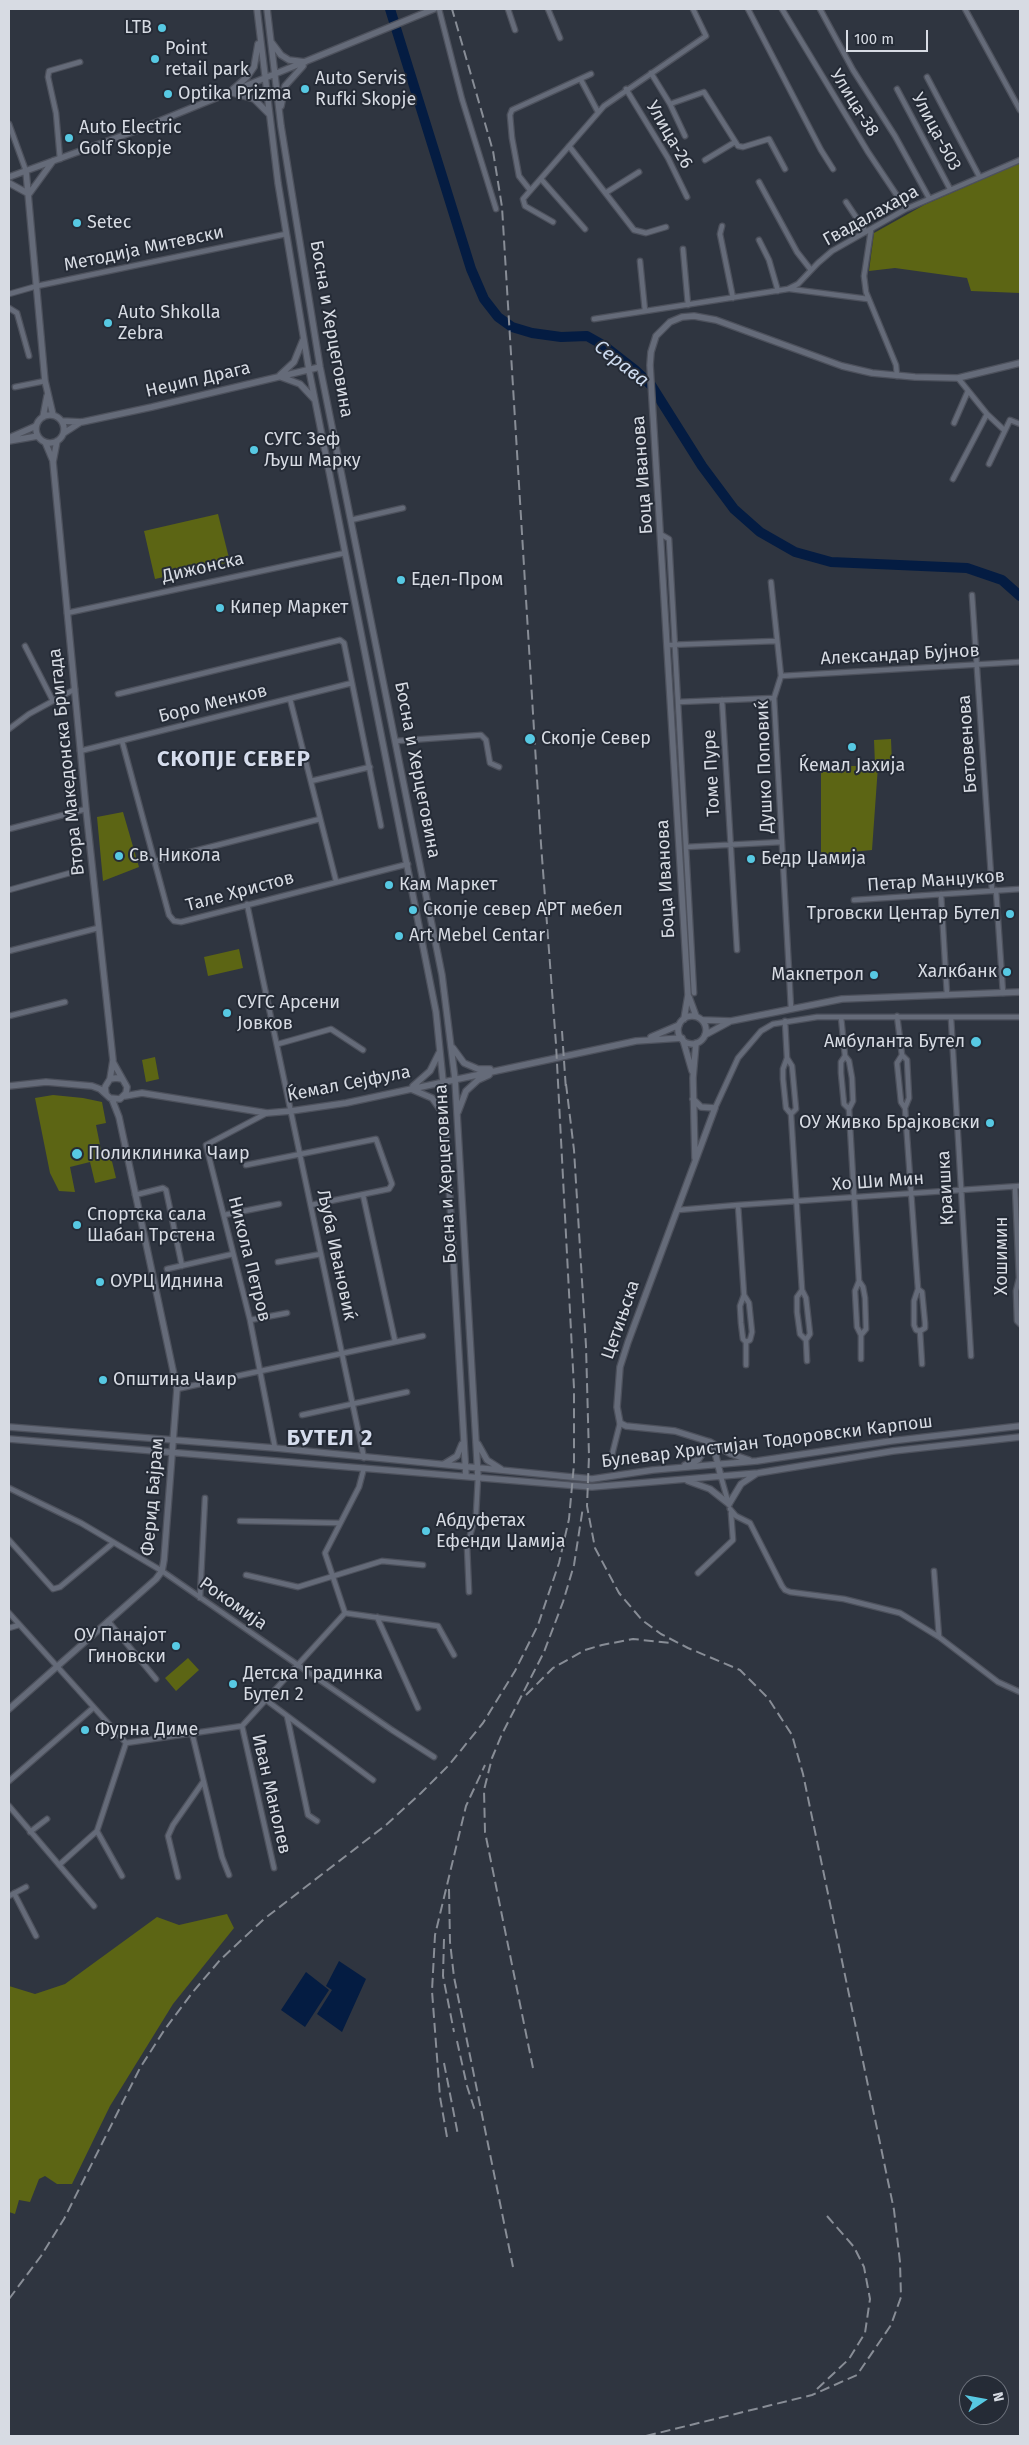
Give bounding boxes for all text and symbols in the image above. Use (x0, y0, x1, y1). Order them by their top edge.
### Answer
place label: LTB (124, 17, 152, 39)
scale bar (849, 20, 932, 52)
marker: LTB (156, 22, 168, 34)
text: 100 m (854, 30, 894, 48)
place label: Point retail park (165, 38, 249, 80)
marker: Point retail park (149, 53, 161, 65)
street label: Улица-38 (825, 65, 883, 141)
place label: Auto Servis Rufki Skopje (315, 68, 416, 110)
place label: Optika Prizma (178, 83, 291, 105)
marker: Auto Servis Rufki Skopje (299, 83, 311, 95)
marker: Optika Prizma (162, 88, 174, 100)
street label: Улица-503 (906, 89, 966, 175)
street label: Улица-26 (641, 97, 697, 173)
place label: Auto Electric Golf Skopje (79, 117, 182, 160)
marker: Auto Electric Golf Skopje (63, 132, 75, 144)
street label: Гвадалахара (819, 181, 923, 251)
place label: Setec (87, 212, 131, 234)
marker: Setec (71, 217, 83, 229)
street label: Методија Митевски (62, 221, 226, 277)
street label: Босна и Херцеговина (305, 239, 357, 419)
place label: Auto Shkolla Zebra (118, 302, 220, 344)
marker: Auto Shkolla Zebra (102, 317, 114, 329)
water label: Серава (589, 336, 653, 392)
street label: Неџип Драга (144, 357, 252, 403)
street label: Боца Иванова (628, 415, 658, 535)
place label: СУГС Зеф Љуш Марку (264, 429, 361, 472)
marker: СУГС Зеф Љуш Марку (248, 444, 260, 456)
street label: Дижонска (160, 548, 246, 588)
place label: Едел-Пром (411, 569, 503, 591)
marker: Едел-Пром (395, 574, 407, 586)
place label: Кипер Маркет (230, 597, 348, 619)
marker: Кипер Маркет (214, 602, 226, 614)
street label: Александар Бујнов (820, 640, 980, 670)
street label: Втора Македонска Бригада (44, 647, 90, 877)
street label: Боро Менков (156, 680, 270, 728)
street label: Босна и Херцеговина (389, 680, 445, 860)
street label: Бетовенова (954, 694, 982, 794)
street label: Душко Поповиќ (752, 700, 778, 834)
place label: Скопје Север (541, 728, 651, 750)
street label: Томе Пуре (699, 729, 725, 817)
marker: Скопје Север (523, 732, 537, 746)
marker: Ќемал Јахија (846, 741, 858, 753)
district label: СКОПЈЕ СЕВЕР (155, 747, 313, 773)
place label: Ќемал Јахија (799, 755, 905, 777)
street label: Боца Иванова (652, 819, 680, 939)
place label: Св. Никола (129, 845, 221, 867)
place label: Бедр Џамија (761, 848, 866, 870)
marker: Св. Никола (113, 850, 125, 862)
marker: Бедр Џамија (745, 853, 757, 865)
street label: Петар Манџуков (866, 865, 1006, 897)
street label: Тале Христов (183, 867, 297, 917)
place label: Кам Маркет (399, 874, 497, 896)
marker: Кам Маркет (383, 879, 395, 891)
place label: Скопје север АРТ мебел (423, 899, 623, 921)
place label: Трговски Центар Бутел (807, 903, 1000, 925)
marker: Скопје север АРТ мебел (407, 904, 419, 916)
marker: Трговски Центар Бутел (1004, 908, 1016, 920)
place label: Art Mebel Centar (409, 925, 545, 947)
marker: Art Mebel Centar (393, 930, 405, 942)
place label: Халкбанк (918, 961, 997, 983)
place label: Макпетрол (771, 964, 864, 986)
marker: Халкбанк (1001, 966, 1013, 978)
marker: Макпетрол (868, 969, 880, 981)
place label: СУГС Арсени Јовков (237, 992, 340, 1034)
marker: СУГС Арсени Јовков (221, 1007, 233, 1019)
place label: Амбуланта Бутел (824, 1031, 965, 1053)
marker: Амбуланта Бутел (969, 1035, 983, 1049)
street label: Ќемал Сејфула (286, 1061, 412, 1107)
street label: Босна и Херцеговина (431, 1084, 461, 1264)
place label: ОУ Живко Брајковски (799, 1112, 980, 1134)
marker: ОУ Живко Брајковски (984, 1117, 996, 1129)
place label: Поликлиника Чаир (88, 1143, 250, 1165)
marker: Поликлиника Чаир (70, 1147, 84, 1161)
street label: Краишка (933, 1150, 959, 1226)
street label: Хо Ши Мин (831, 1168, 925, 1196)
street label: Љуба Ивановиќ (312, 1188, 360, 1322)
street label: Никола Петров (223, 1194, 275, 1324)
place label: Спортска сала Шабан Трстена (87, 1204, 215, 1246)
street label: Хошимин (991, 1217, 1013, 1295)
marker: Спортска сала Шабан Трстена (71, 1219, 83, 1231)
place label: ОУРЦ Иднина (110, 1271, 223, 1293)
marker: ОУРЦ Иднина (94, 1276, 106, 1288)
street label: Цетињска (597, 1278, 645, 1362)
place label: Општина Чаир (113, 1369, 237, 1391)
marker: Општина Чаир (97, 1374, 109, 1386)
street label: Булевар Христијан Тодоровски Карпош (600, 1411, 934, 1473)
district label: БУТЕЛ 2 (286, 1426, 374, 1452)
street label: Ферид Бајрам (137, 1437, 169, 1557)
place label: Абдуфетах Ефенди Џамија (436, 1510, 566, 1552)
marker: Абдуфетах Ефенди Џамија (420, 1525, 432, 1537)
street label: Рокомија (195, 1573, 271, 1635)
place label: ОУ Панајот Гиновски (74, 1625, 166, 1668)
marker: ОУ Панајот Гиновски (170, 1640, 182, 1652)
place label: Детска Градинка Бутел 2 (243, 1663, 383, 1706)
marker: Детска Градинка Бутел 2 (227, 1678, 239, 1690)
place label: Фурна Диме (95, 1719, 198, 1741)
marker: Фурна Диме (79, 1724, 91, 1736)
street label: Иван Манолев (247, 1732, 295, 1856)
north arrow (959, 2375, 1009, 2425)
text: N (989, 2391, 1007, 2403)

